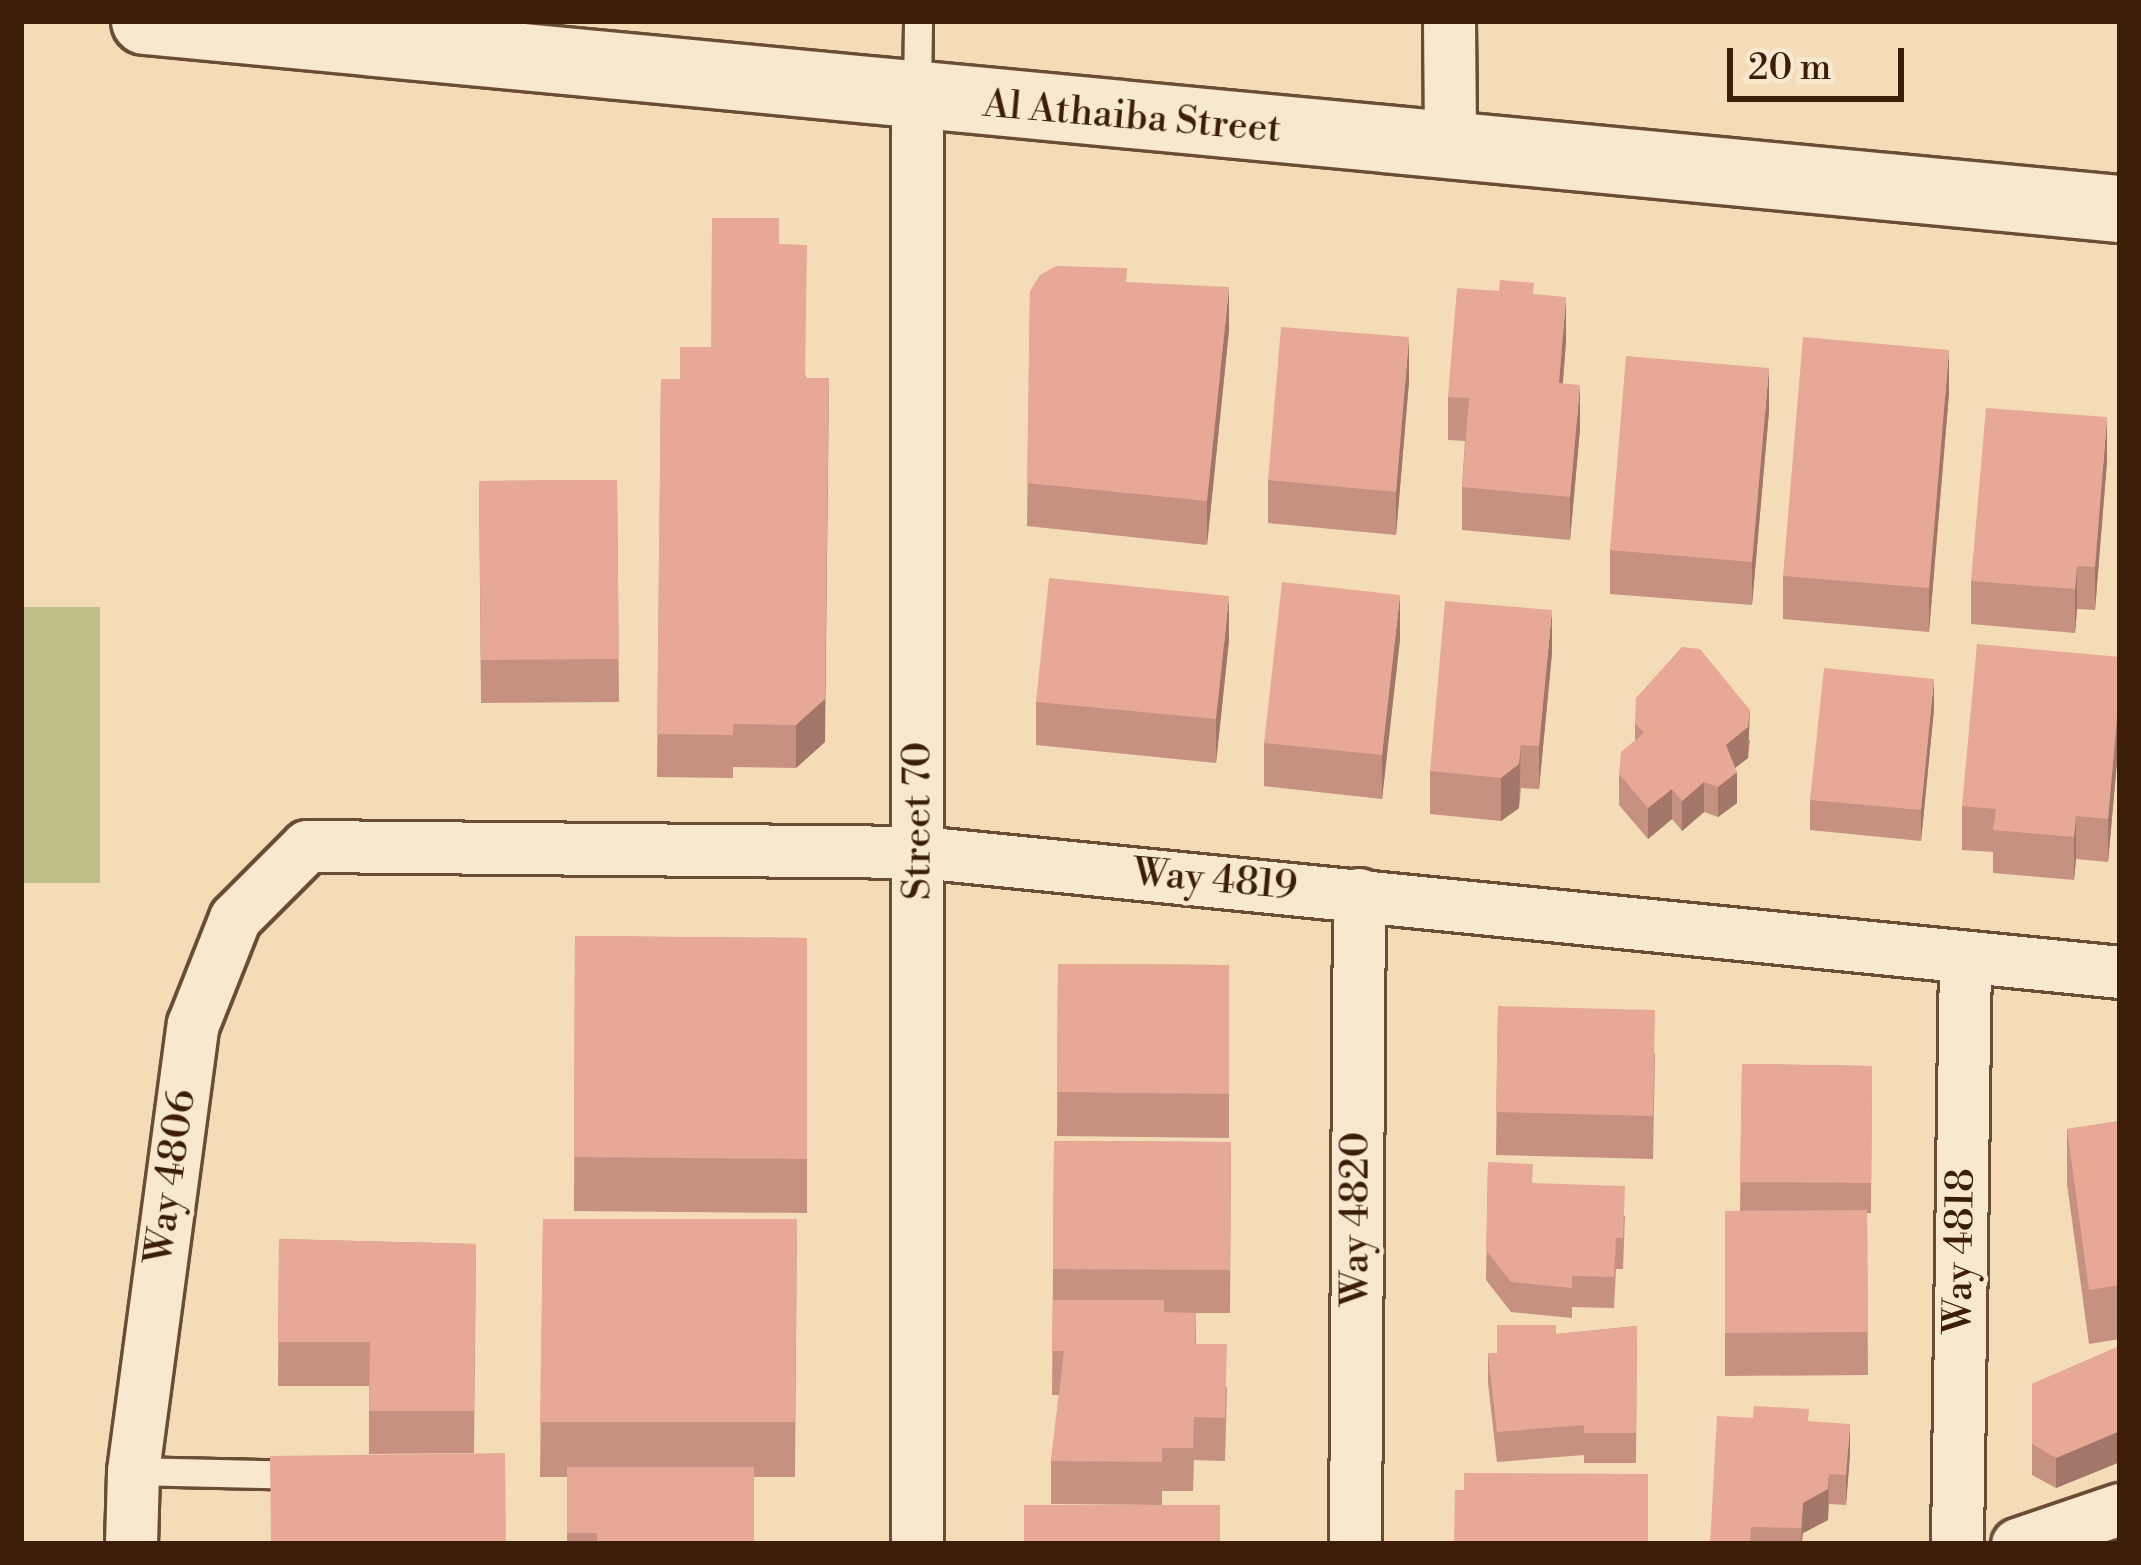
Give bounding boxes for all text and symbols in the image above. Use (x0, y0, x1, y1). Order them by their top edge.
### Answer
scale bar (1733, 24, 1910, 98)
text: 20 m (1748, 46, 1831, 91)
street label: Al Athaiba Street (981, 82, 1283, 154)
street label: Street 70 (896, 742, 942, 900)
street label: Way 4819 (1131, 851, 1299, 911)
street label: Way 4806 (137, 1087, 207, 1267)
street label: Way 4820 (1334, 1132, 1380, 1306)
street label: Way 4818 (1936, 1168, 1986, 1334)

